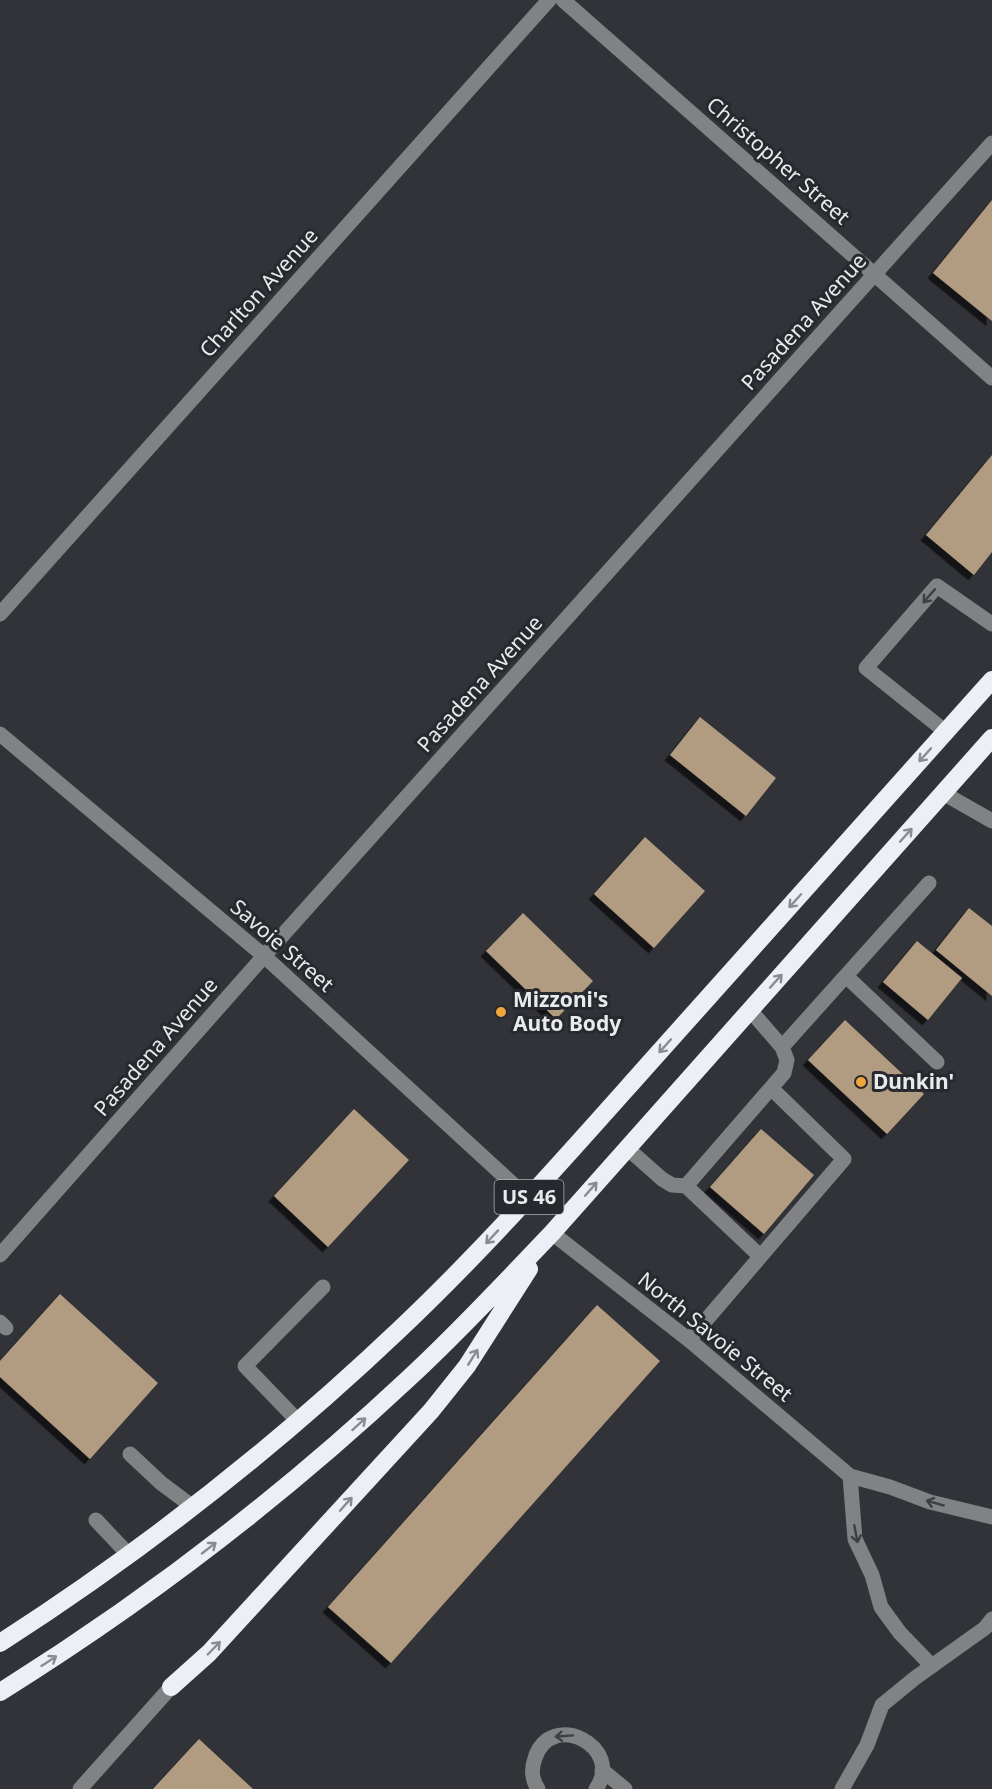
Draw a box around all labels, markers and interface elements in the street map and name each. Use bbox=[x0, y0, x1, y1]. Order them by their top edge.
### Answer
street label: Christopher Street bbox=[701, 90, 857, 231]
street label: Charlton Avenue bbox=[193, 222, 324, 363]
street label: Pasadena Avenue bbox=[734, 247, 872, 396]
one-way arrow bbox=[922, 588, 936, 603]
street label: Pasadena Avenue bbox=[410, 609, 548, 758]
one-way arrow bbox=[918, 747, 932, 762]
one-way arrow bbox=[899, 828, 913, 843]
street label: Savoie Street bbox=[225, 893, 340, 998]
one-way arrow bbox=[788, 893, 802, 908]
street label: Pasadena Avenue bbox=[87, 971, 223, 1122]
one-way arrow bbox=[769, 973, 783, 988]
place label: Mizzoni's Auto Body bbox=[513, 985, 621, 1037]
marker: Mizzoni's Auto Body bbox=[494, 1005, 508, 1019]
one-way arrow bbox=[658, 1038, 672, 1053]
place label: Dunkin' bbox=[873, 1067, 954, 1095]
marker: Dunkin' bbox=[854, 1075, 868, 1089]
road number: US 46 bbox=[494, 1180, 564, 1214]
one-way arrow bbox=[584, 1182, 598, 1197]
one-way arrow bbox=[485, 1229, 499, 1244]
street label: North Savoie Street bbox=[632, 1265, 799, 1408]
one-way arrow bbox=[467, 1349, 479, 1366]
one-way arrow bbox=[351, 1417, 366, 1431]
one-way arrow bbox=[338, 1497, 353, 1512]
one-way arrow bbox=[926, 1497, 945, 1508]
one-way arrow bbox=[851, 1524, 862, 1544]
one-way arrow bbox=[200, 1542, 216, 1555]
one-way arrow bbox=[206, 1641, 220, 1656]
one-way arrow bbox=[41, 1655, 57, 1667]
one-way arrow bbox=[555, 1731, 574, 1742]

